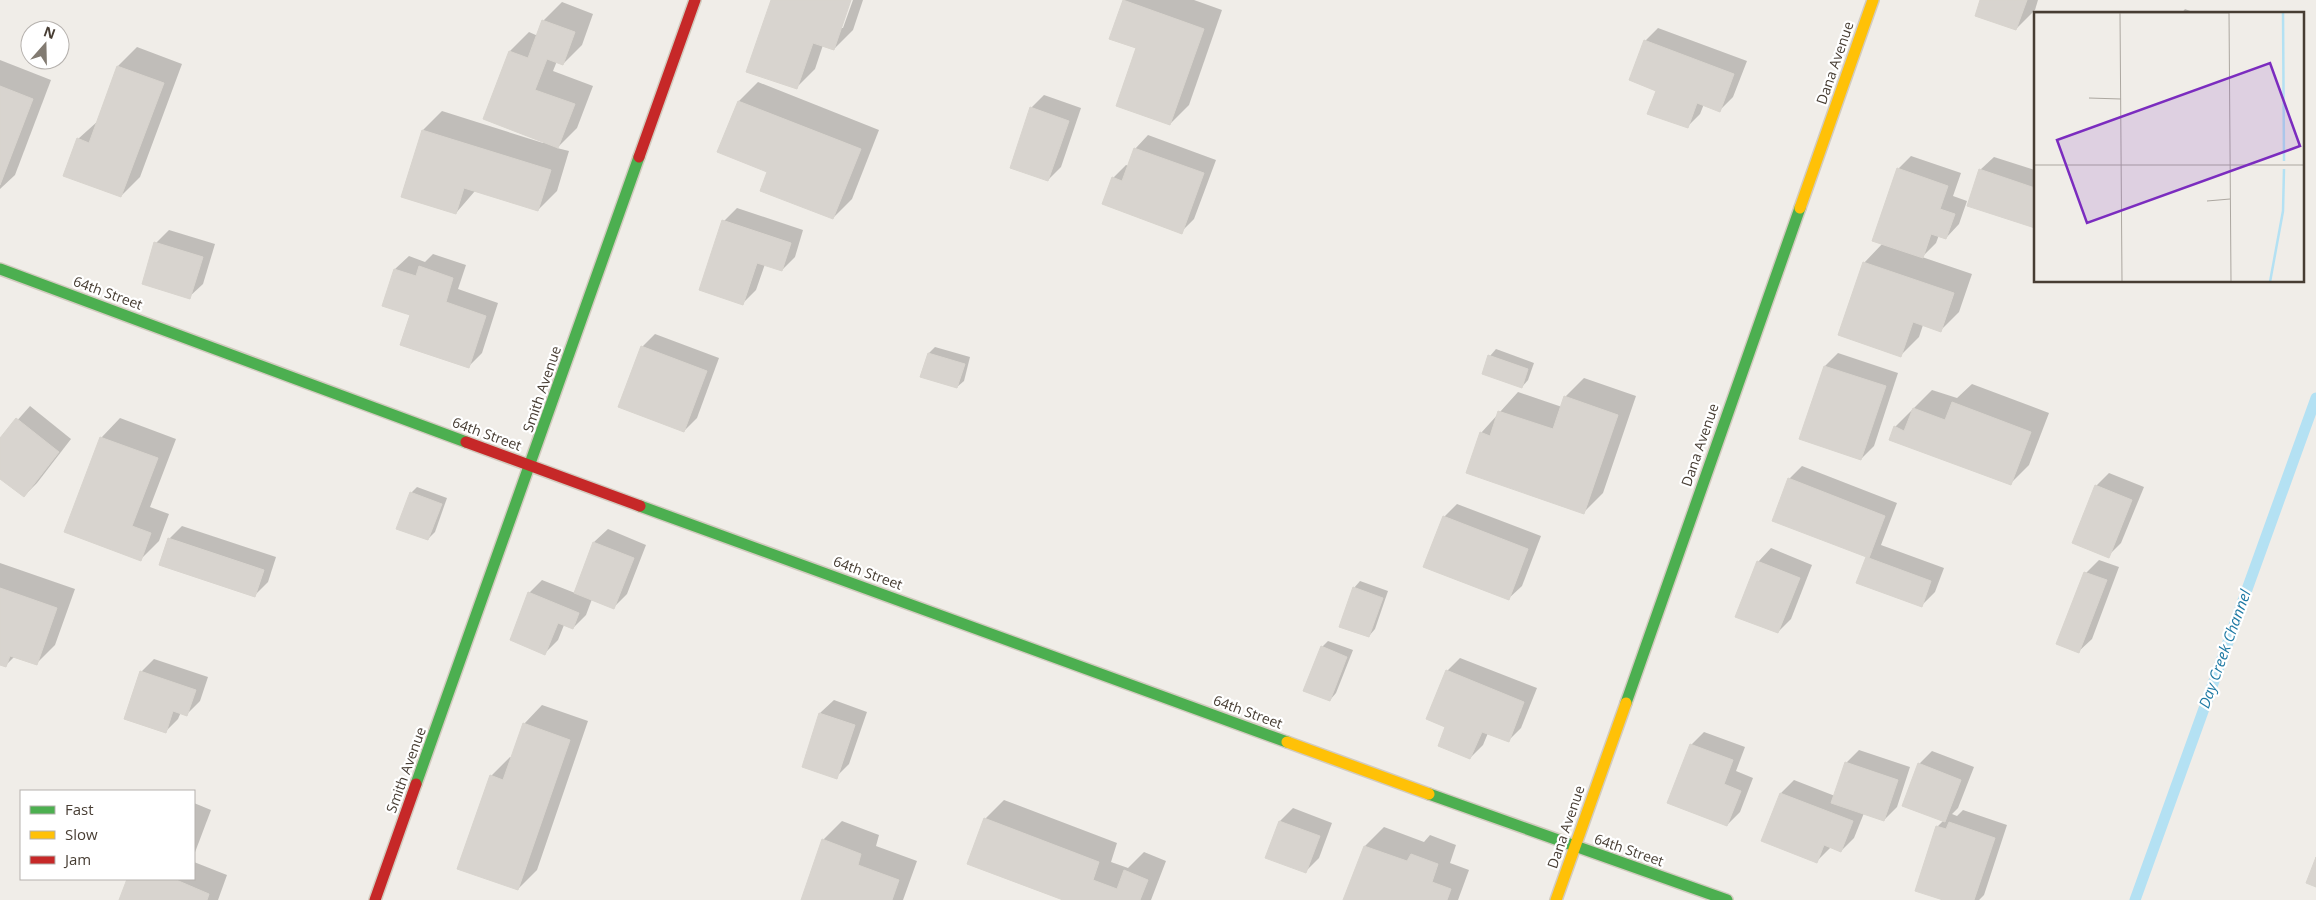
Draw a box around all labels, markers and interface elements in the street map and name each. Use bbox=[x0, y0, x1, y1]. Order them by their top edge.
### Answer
inset map bbox=[2034, 12, 2304, 282]
street label: Dana Avenue bbox=[1811, 19, 1858, 107]
north arrow bbox=[20, 20, 70, 70]
text: N bbox=[41, 21, 58, 43]
street label: 64th Street bbox=[71, 271, 145, 314]
street label: Smith Avenue bbox=[518, 343, 565, 435]
street label: Dana Avenue bbox=[1676, 401, 1723, 489]
street label: 64th Street bbox=[450, 412, 524, 455]
street label: 64th Street bbox=[831, 551, 905, 594]
water label: Day Creek Channel bbox=[2193, 586, 2255, 711]
street label: 64th Street bbox=[1211, 690, 1285, 733]
street label: Smith Avenue bbox=[381, 724, 430, 815]
street label: Dana Avenue bbox=[1542, 783, 1589, 871]
legend bbox=[20, 790, 195, 880]
text: Fast bbox=[65, 799, 94, 819]
text: Slow bbox=[65, 824, 98, 844]
street label: 64th Street bbox=[1592, 829, 1666, 870]
text: Jam bbox=[63, 849, 91, 869]

